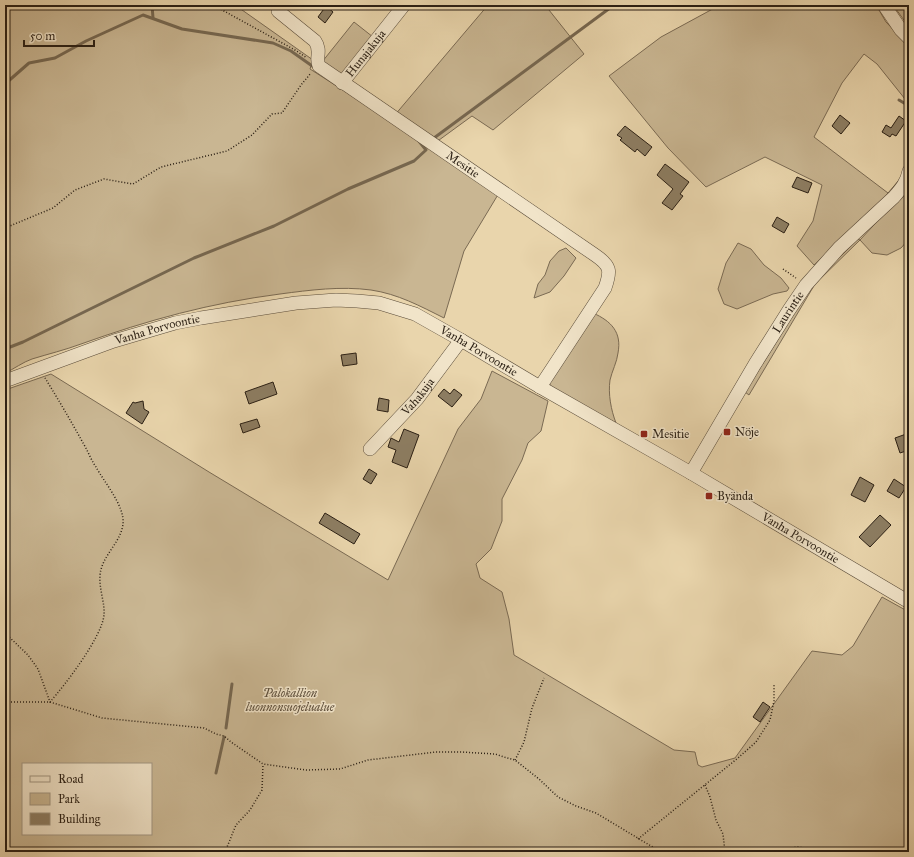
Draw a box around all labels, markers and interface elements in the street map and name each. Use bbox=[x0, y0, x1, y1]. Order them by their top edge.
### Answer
scale bar bbox=[24, 22, 94, 48]
street label: Hunajakuja bbox=[343, 26, 389, 80]
text: 50 m bbox=[30, 29, 55, 43]
street label: Mesitie bbox=[444, 148, 482, 181]
street label: Laurintie bbox=[769, 288, 807, 336]
street label: Vanha Porvoontie bbox=[112, 311, 201, 348]
street label: Vanha Porvoontie bbox=[437, 322, 520, 379]
street label: Vahakuja bbox=[398, 374, 438, 419]
place label: Nöje bbox=[735, 425, 759, 439]
place label: Mesitie bbox=[652, 427, 689, 441]
marker: Nöje bbox=[722, 427, 732, 437]
marker: Mesitie bbox=[639, 429, 649, 439]
place label: Byända bbox=[717, 489, 754, 503]
marker: Byända bbox=[704, 491, 714, 501]
street label: Vanha Porvoontie bbox=[758, 509, 842, 566]
park label: Palokallion luonnonsuojelualue bbox=[245, 686, 335, 715]
legend bbox=[22, 763, 152, 835]
text: Road bbox=[58, 772, 84, 786]
text: Park bbox=[58, 792, 80, 806]
text: Building bbox=[58, 812, 101, 827]

